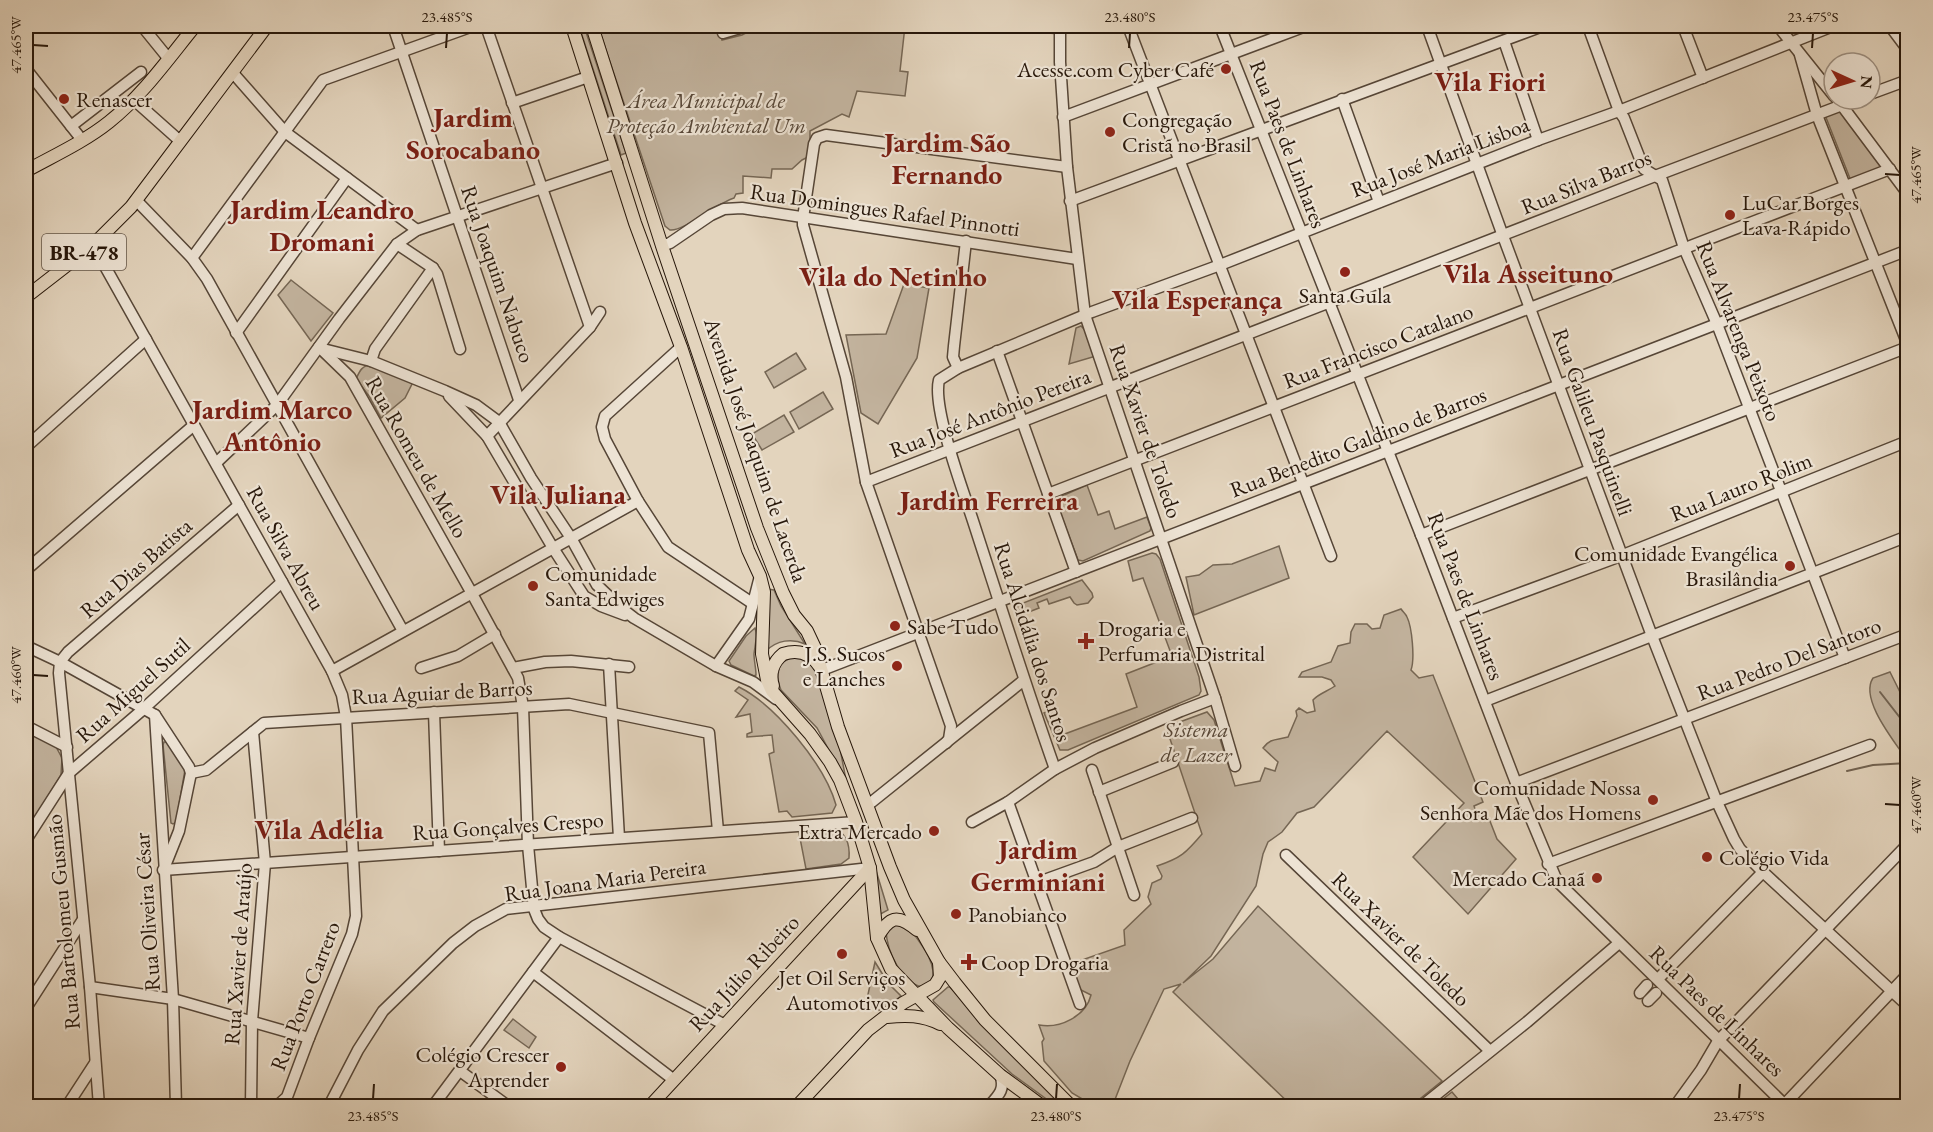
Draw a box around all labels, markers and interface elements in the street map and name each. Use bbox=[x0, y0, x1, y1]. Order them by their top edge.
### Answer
text: 23.485°S bbox=[422, 7, 472, 26]
text: 23.480°S bbox=[1105, 7, 1155, 26]
text: 23.475°S bbox=[1788, 7, 1838, 26]
text: 47.465°W bbox=[6, 16, 25, 74]
north arrow bbox=[1822, 51, 1882, 111]
place label: Acesse.com Cyber Café bbox=[1016, 55, 1214, 84]
street label: Rua Paes de Linhares bbox=[1243, 56, 1333, 232]
marker: Acesse.com Cyber Café bbox=[1219, 62, 1233, 76]
district label: Vila Fiori bbox=[1434, 63, 1546, 99]
text: N bbox=[1856, 75, 1877, 89]
place label: Renascer bbox=[76, 85, 153, 114]
park label: Área Municipal de Proteção Ambiental Um bbox=[606, 86, 806, 140]
marker: Renascer bbox=[57, 92, 71, 106]
district label: Jardim Sorocabano bbox=[406, 99, 540, 167]
place label: Congregação Cristã no Brasil bbox=[1122, 105, 1251, 159]
street label: Rua José Maria Lisboa bbox=[1347, 110, 1534, 204]
district label: Jardim São Fernando bbox=[881, 124, 1010, 192]
marker: Congregação Cristã no Brasil bbox=[1103, 125, 1117, 139]
street label: Rua Silva Barros bbox=[1516, 143, 1656, 221]
text: 47.465°W bbox=[1906, 146, 1925, 204]
street label: Rua Domingues Rafael Pinnotti bbox=[748, 177, 1022, 243]
street label: Rua Joaquim Nabuco bbox=[454, 181, 542, 367]
place label: LuCar Borges Lava-Rápido bbox=[1742, 188, 1859, 242]
district label: Jardim Leandro Dromani bbox=[227, 191, 414, 259]
marker: LuCar Borges Lava-Rápido bbox=[1723, 208, 1737, 222]
road number: BR-478 bbox=[42, 234, 126, 270]
street label: Rua Alvarenga Peixoto bbox=[1690, 237, 1788, 426]
district label: Vila Asseituno bbox=[1443, 255, 1613, 291]
district label: Vila do Netinho bbox=[799, 258, 987, 294]
marker: Santa Gula bbox=[1338, 265, 1352, 279]
district label: Vila Esperança bbox=[1112, 281, 1283, 317]
place label: Santa Gula bbox=[1299, 281, 1391, 310]
street label: Rua Francisco Catalano bbox=[1279, 296, 1477, 396]
street label: Avenida José Joaquim de Lacerda bbox=[697, 313, 815, 586]
street label: Rua Galileu Pasquinelli bbox=[1546, 324, 1640, 520]
street label: Rua Xavier de Toledo bbox=[1103, 340, 1189, 522]
street label: Rua José Antônio Pereira bbox=[885, 361, 1095, 465]
street label: Rua Romeu de Mello bbox=[359, 371, 475, 543]
street label: Rua Benedito Galdino de Barros bbox=[1226, 380, 1490, 504]
district label: Jardim Marco Antônio bbox=[189, 391, 352, 459]
street label: Rua Lauro Rolim bbox=[1666, 445, 1816, 529]
district label: Vila Juliana bbox=[490, 476, 627, 512]
street label: Rua Silva Abreu bbox=[240, 481, 332, 616]
district label: Jardim Ferreira bbox=[896, 482, 1079, 518]
street label: Rua Paes de Linhares bbox=[1421, 508, 1511, 684]
street label: Rua Dias Batista bbox=[74, 511, 198, 625]
street label: Rua Alcidália dos Santos bbox=[987, 539, 1079, 745]
place label: Comunidade Evangélica Brasilândia bbox=[1574, 539, 1778, 593]
place label: Comunidade Santa Edwiges bbox=[545, 559, 664, 613]
marker: Comunidade Evangélica Brasilândia bbox=[1783, 559, 1797, 573]
marker: Comunidade Santa Edwiges bbox=[526, 579, 540, 593]
street label: Rua Pedro Del Santoro bbox=[1693, 610, 1885, 708]
place label: Sabe Tudo bbox=[907, 612, 999, 641]
place label: Drogaria e Perfumaria Distrital bbox=[1098, 614, 1265, 668]
marker: Sabe Tudo bbox=[888, 619, 902, 633]
street label: Rua Miguel Sutil bbox=[70, 631, 196, 749]
marker: Drogaria e Perfumaria Distrital bbox=[1079, 634, 1093, 648]
place label: J.S. Sucos e Lanches bbox=[802, 639, 885, 693]
text: 47.460°W bbox=[6, 646, 25, 704]
marker: J.S. Sucos e Lanches bbox=[890, 659, 904, 673]
street label: Rua Aguiar de Barros bbox=[351, 673, 533, 711]
park label: Sistema de Lazer bbox=[1160, 715, 1233, 769]
place label: Comunidade Nossa Senhora Mãe dos Homens bbox=[1420, 773, 1641, 827]
text: 47.460°W bbox=[1906, 776, 1925, 834]
marker: Comunidade Nossa Senhora Mãe dos Homens bbox=[1646, 793, 1660, 807]
street label: Rua Gonçalves Crespo bbox=[411, 805, 605, 847]
district label: Vila Adélia bbox=[254, 811, 384, 847]
street label: Rua Bartolomeu Gusmão bbox=[39, 813, 87, 1031]
place label: Extra Mercado bbox=[798, 817, 922, 846]
marker: Extra Mercado bbox=[927, 824, 941, 838]
street label: Rua Oliveira César bbox=[127, 831, 167, 992]
district label: Jardim Germiniani bbox=[971, 831, 1105, 899]
place label: Colégio Vida bbox=[1719, 843, 1829, 872]
marker: Colégio Vida bbox=[1700, 850, 1714, 864]
street label: Rua Joana Maria Pereira bbox=[502, 851, 708, 908]
street label: Rua Xavier de Araújo bbox=[217, 862, 259, 1046]
place label: Mercado Canaã bbox=[1452, 864, 1585, 893]
street label: Rua Xavier de Toledo bbox=[1325, 865, 1477, 1013]
marker: Mercado Canaã bbox=[1590, 871, 1604, 885]
place label: Panobianco bbox=[968, 900, 1067, 929]
marker: Panobianco bbox=[949, 907, 963, 921]
street label: Rua Júlio Ribeiro bbox=[682, 908, 806, 1038]
street label: Rua Porto Carrero bbox=[263, 917, 347, 1075]
street label: Rua Paes de Linhares bbox=[1643, 939, 1791, 1083]
marker: Jet Oil Serviços Automotivos bbox=[835, 947, 849, 961]
place label: Coop Drogaria bbox=[981, 948, 1109, 977]
marker: Coop Drogaria bbox=[962, 955, 976, 969]
place label: Jet Oil Serviços Automotivos bbox=[777, 963, 905, 1017]
place label: Colégio Crescer Aprender bbox=[416, 1040, 550, 1094]
marker: Colégio Crescer Aprender bbox=[554, 1060, 568, 1074]
text: 23.485°S bbox=[348, 1106, 398, 1125]
text: 23.480°S bbox=[1031, 1106, 1081, 1125]
text: 23.475°S bbox=[1714, 1106, 1764, 1125]

